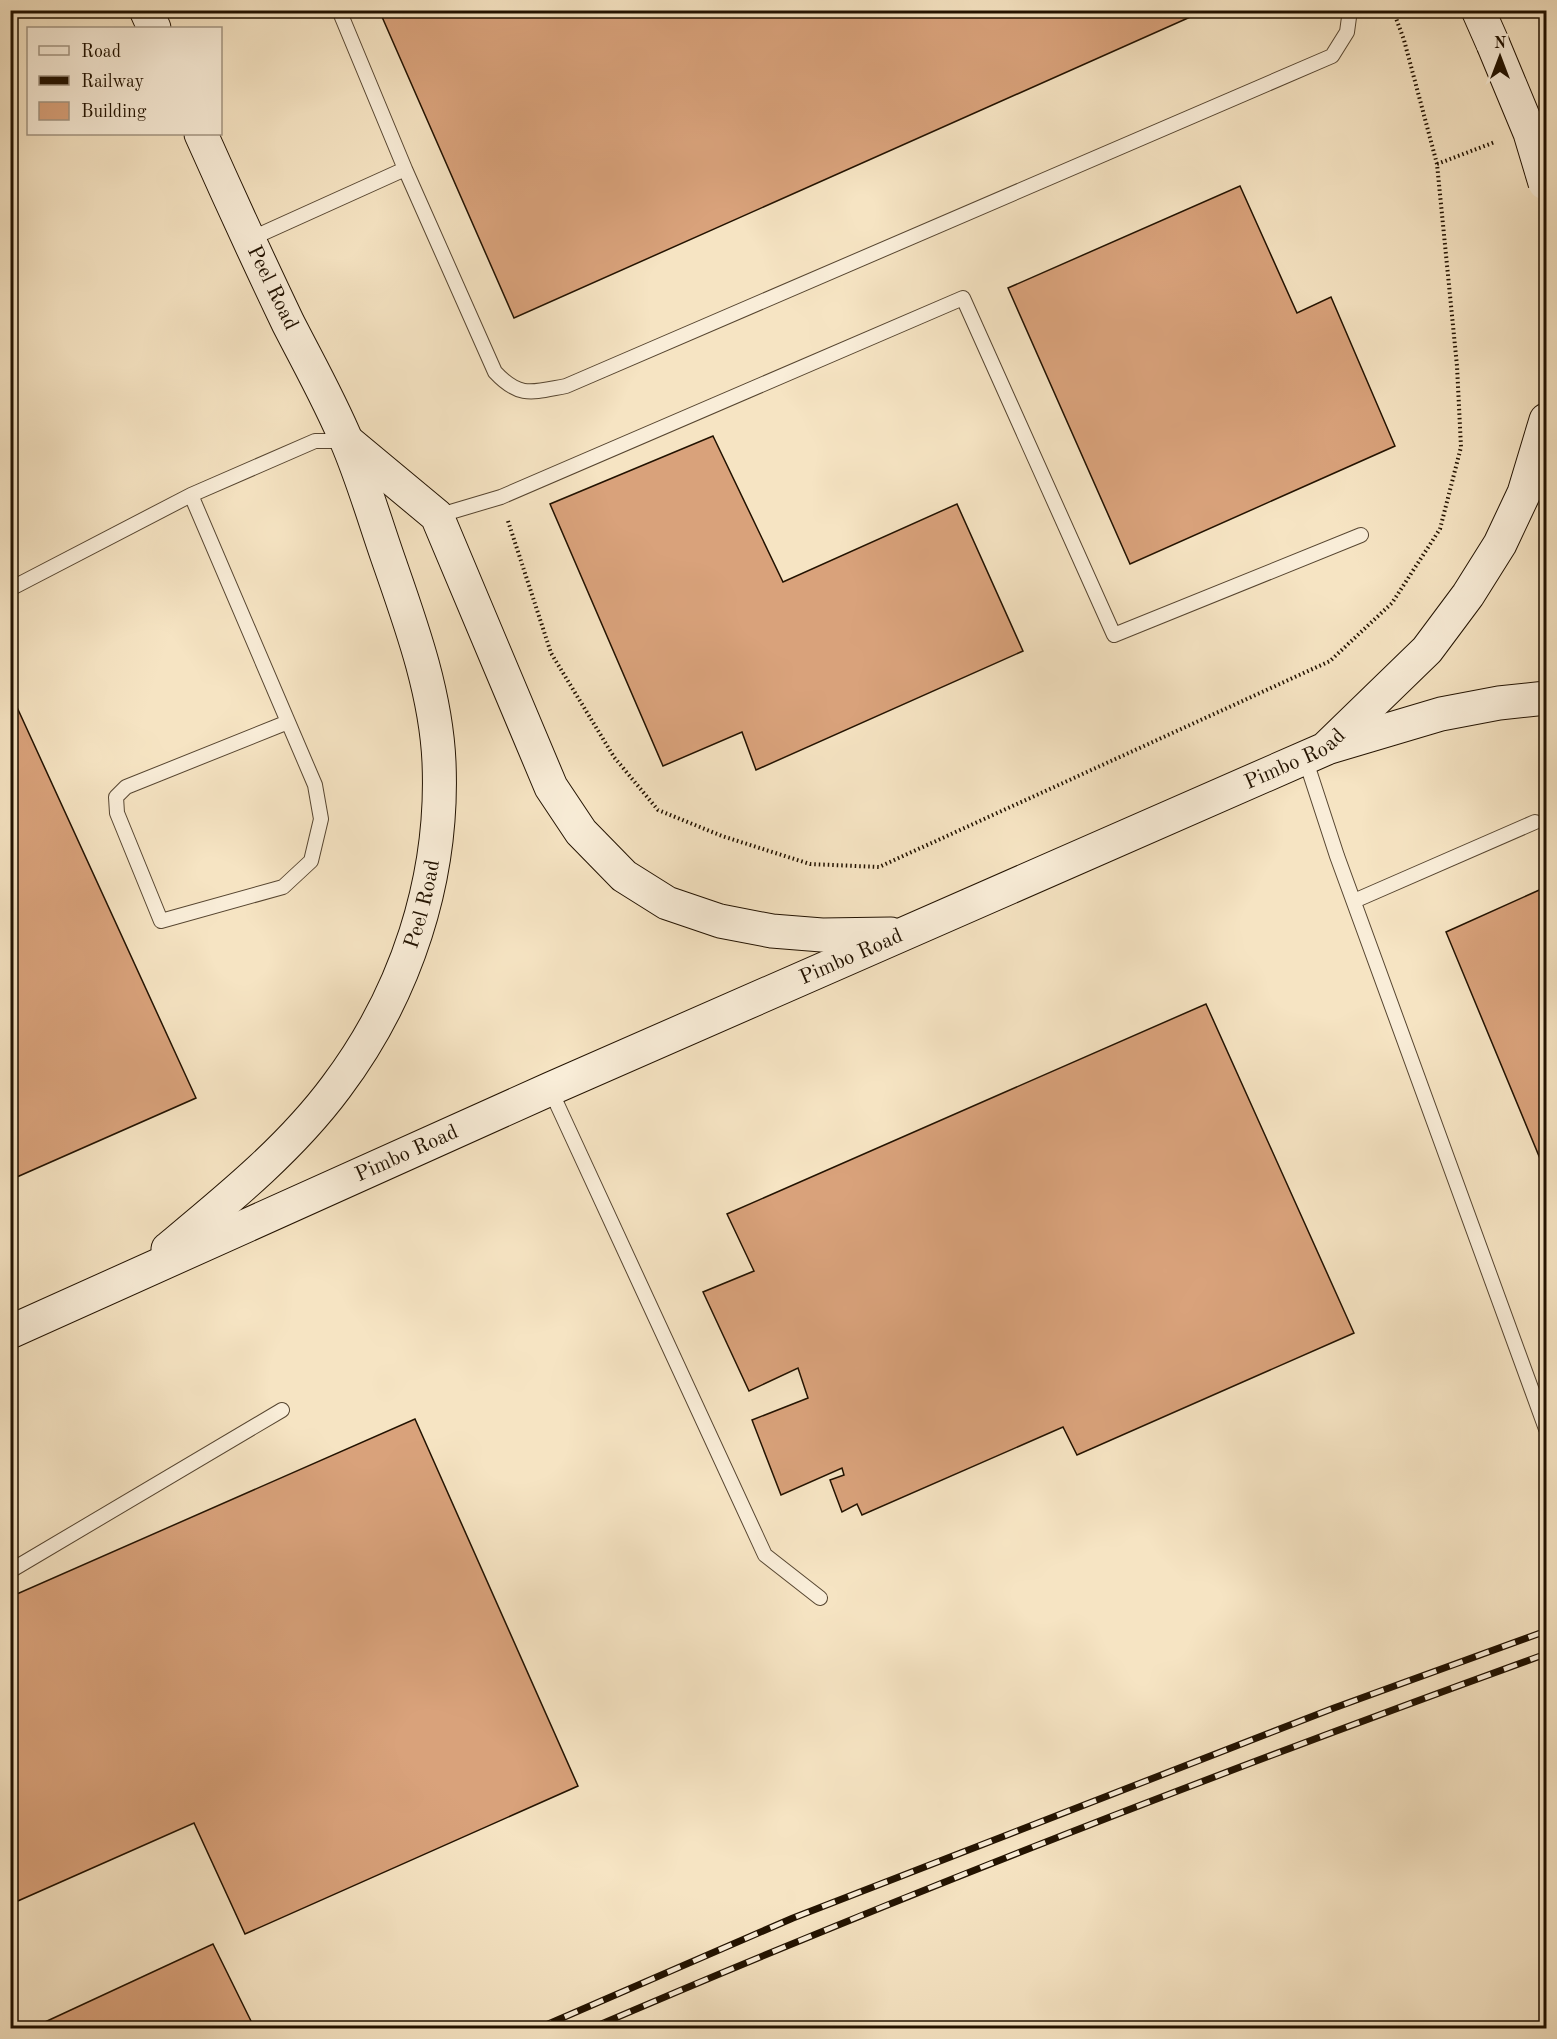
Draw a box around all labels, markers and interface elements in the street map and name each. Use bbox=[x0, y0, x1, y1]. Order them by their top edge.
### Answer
legend bbox=[27, 27, 222, 135]
north arrow bbox=[1470, 27, 1530, 87]
text: N bbox=[1494, 36, 1507, 52]
text: Road bbox=[81, 43, 121, 61]
text: Railway bbox=[81, 73, 144, 91]
text: Building bbox=[81, 103, 147, 121]
street label: Peel Road bbox=[243, 243, 301, 333]
street label: Pimbo Road bbox=[1241, 725, 1349, 793]
street label: Peel Road bbox=[401, 858, 444, 951]
street label: Pimbo Road bbox=[796, 925, 906, 989]
street label: Pimbo Road bbox=[352, 1121, 461, 1186]

